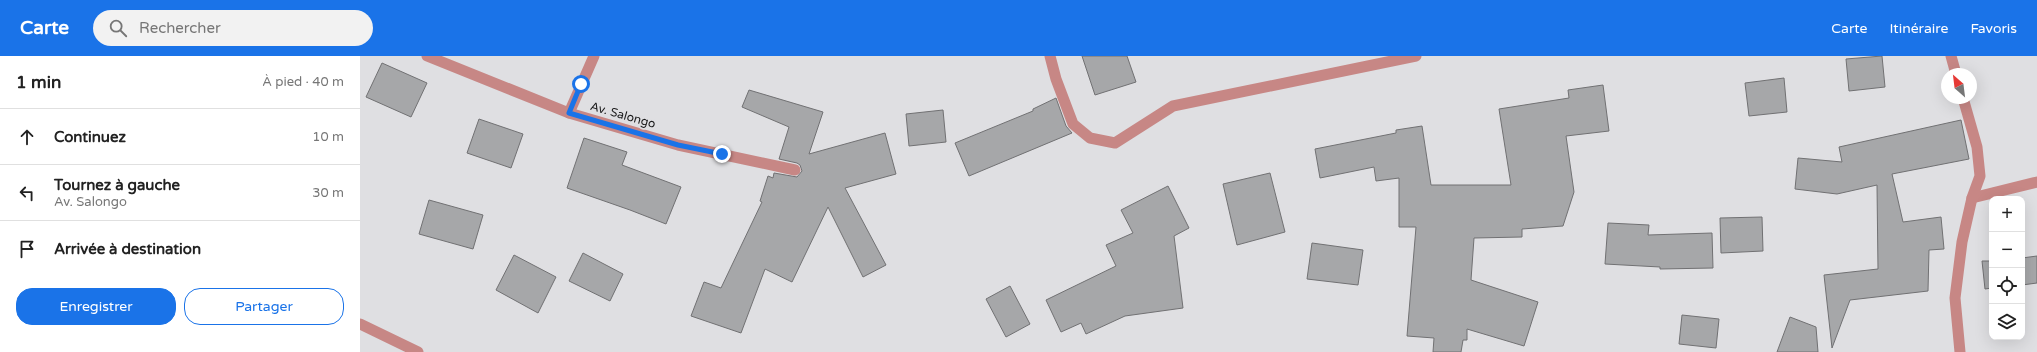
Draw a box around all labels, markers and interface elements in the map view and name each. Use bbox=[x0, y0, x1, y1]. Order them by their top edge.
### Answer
search box bbox=[93, 10, 373, 46]
text: Carte bbox=[20, 17, 69, 39]
icon: search bbox=[107, 17, 129, 39]
text: Rechercher bbox=[139, 19, 221, 37]
text: Carte bbox=[1831, 20, 1867, 37]
text: Itinéraire bbox=[1889, 20, 1948, 37]
text: Favoris bbox=[1970, 20, 2017, 37]
north arrow bbox=[1941, 68, 1977, 104]
text: 1 min bbox=[16, 72, 61, 93]
text: À pied · 40 m bbox=[262, 74, 344, 90]
route start bbox=[572, 75, 590, 93]
street label: Av. Salongo bbox=[589, 99, 657, 131]
icon: ahead bbox=[16, 126, 38, 148]
text: Continuez bbox=[54, 128, 126, 146]
text: 10 m bbox=[312, 129, 344, 145]
route end bbox=[713, 145, 731, 163]
text: Tournez à gauche bbox=[54, 176, 180, 194]
icon: left bbox=[16, 182, 38, 204]
text: 30 m bbox=[312, 185, 344, 201]
text: Av. Salongo bbox=[54, 194, 127, 210]
map controls bbox=[1989, 196, 2025, 340]
button: + bbox=[1989, 196, 2025, 232]
button: − bbox=[1989, 232, 2025, 268]
icon: arrive bbox=[16, 238, 38, 260]
text: Arrivée à destination bbox=[54, 240, 201, 258]
button: locate bbox=[1989, 268, 2025, 304]
button: Enregistrer bbox=[16, 288, 176, 325]
button: Partager bbox=[184, 288, 344, 325]
button: layers bbox=[1989, 304, 2025, 340]

